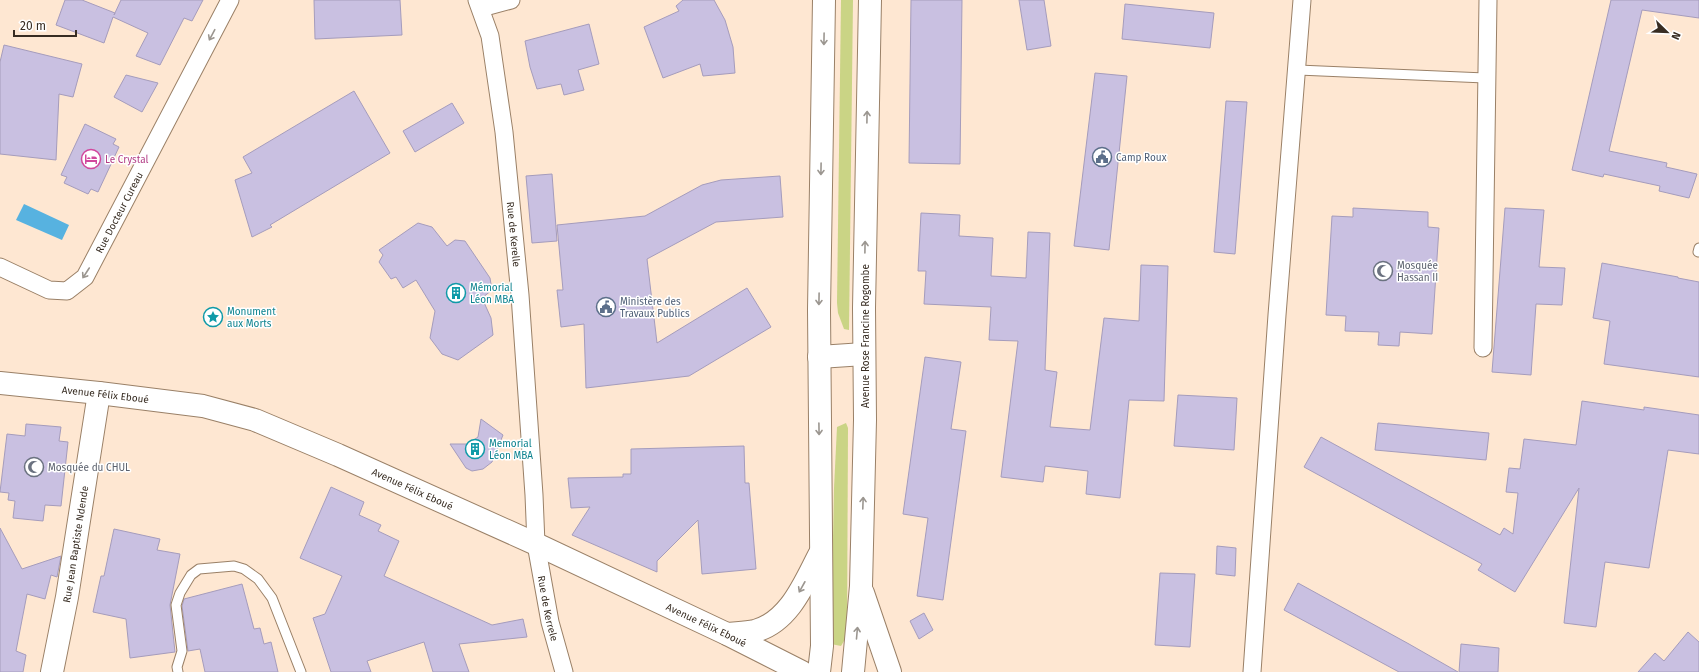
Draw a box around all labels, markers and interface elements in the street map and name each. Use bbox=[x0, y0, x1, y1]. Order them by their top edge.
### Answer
scale bar bbox=[14, 12, 76, 38]
north arrow bbox=[1647, 12, 1687, 52]
text: 20 m bbox=[20, 19, 46, 33]
one-way arrow bbox=[208, 28, 216, 40]
text: N bbox=[1668, 30, 1683, 42]
one-way arrow bbox=[820, 32, 827, 45]
one-way arrow bbox=[864, 111, 871, 124]
public building icon: Camp Roux bbox=[1091, 146, 1113, 168]
hotel icon: Le Crystal bbox=[80, 148, 102, 170]
place label: Camp Roux bbox=[1116, 152, 1167, 164]
place label: Le Crystal bbox=[105, 154, 149, 166]
one-way arrow bbox=[817, 162, 825, 175]
street label: Rue Docteur Cureau bbox=[94, 170, 146, 255]
street label: Rue de Kerelle bbox=[504, 201, 522, 268]
one-way arrow bbox=[861, 241, 869, 254]
mosque icon: Mosquée Hassan II bbox=[1372, 260, 1394, 282]
place label: Mosquée Hassan II bbox=[1397, 260, 1438, 284]
street label: Avenue Rose Francine Rogombe bbox=[860, 264, 872, 408]
one-way arrow bbox=[82, 267, 90, 278]
building icon: Mémorial Léon MBA bbox=[445, 282, 467, 304]
place label: Mémorial Léon MBA bbox=[470, 282, 514, 306]
one-way arrow bbox=[815, 292, 823, 305]
public building icon: Ministère des Travaux Publics bbox=[595, 296, 617, 318]
place label: Ministère des Travaux Publics bbox=[620, 296, 690, 320]
place icon: Monument aux Morts bbox=[202, 306, 224, 328]
place label: Monument aux Morts bbox=[227, 306, 276, 330]
street label: Avenue Félix Eboué bbox=[61, 384, 150, 406]
one-way arrow bbox=[815, 422, 823, 435]
building icon: Memorial Léon MBA bbox=[464, 438, 486, 460]
place label: Memorial Léon MBA bbox=[489, 438, 533, 462]
mosque icon: Mosquée du CHUL bbox=[23, 456, 45, 478]
place label: Mosquée du CHUL bbox=[48, 462, 130, 474]
street label: Avenue Félix Eboué bbox=[370, 466, 455, 513]
street label: Rue Jean Baptiste Ndende bbox=[61, 485, 91, 604]
one-way arrow bbox=[859, 497, 867, 510]
street label: Rue de Kerrele bbox=[535, 575, 560, 643]
one-way arrow bbox=[798, 581, 806, 593]
street label: Avenue Félix Eboué bbox=[664, 601, 748, 650]
one-way arrow bbox=[853, 627, 860, 640]

